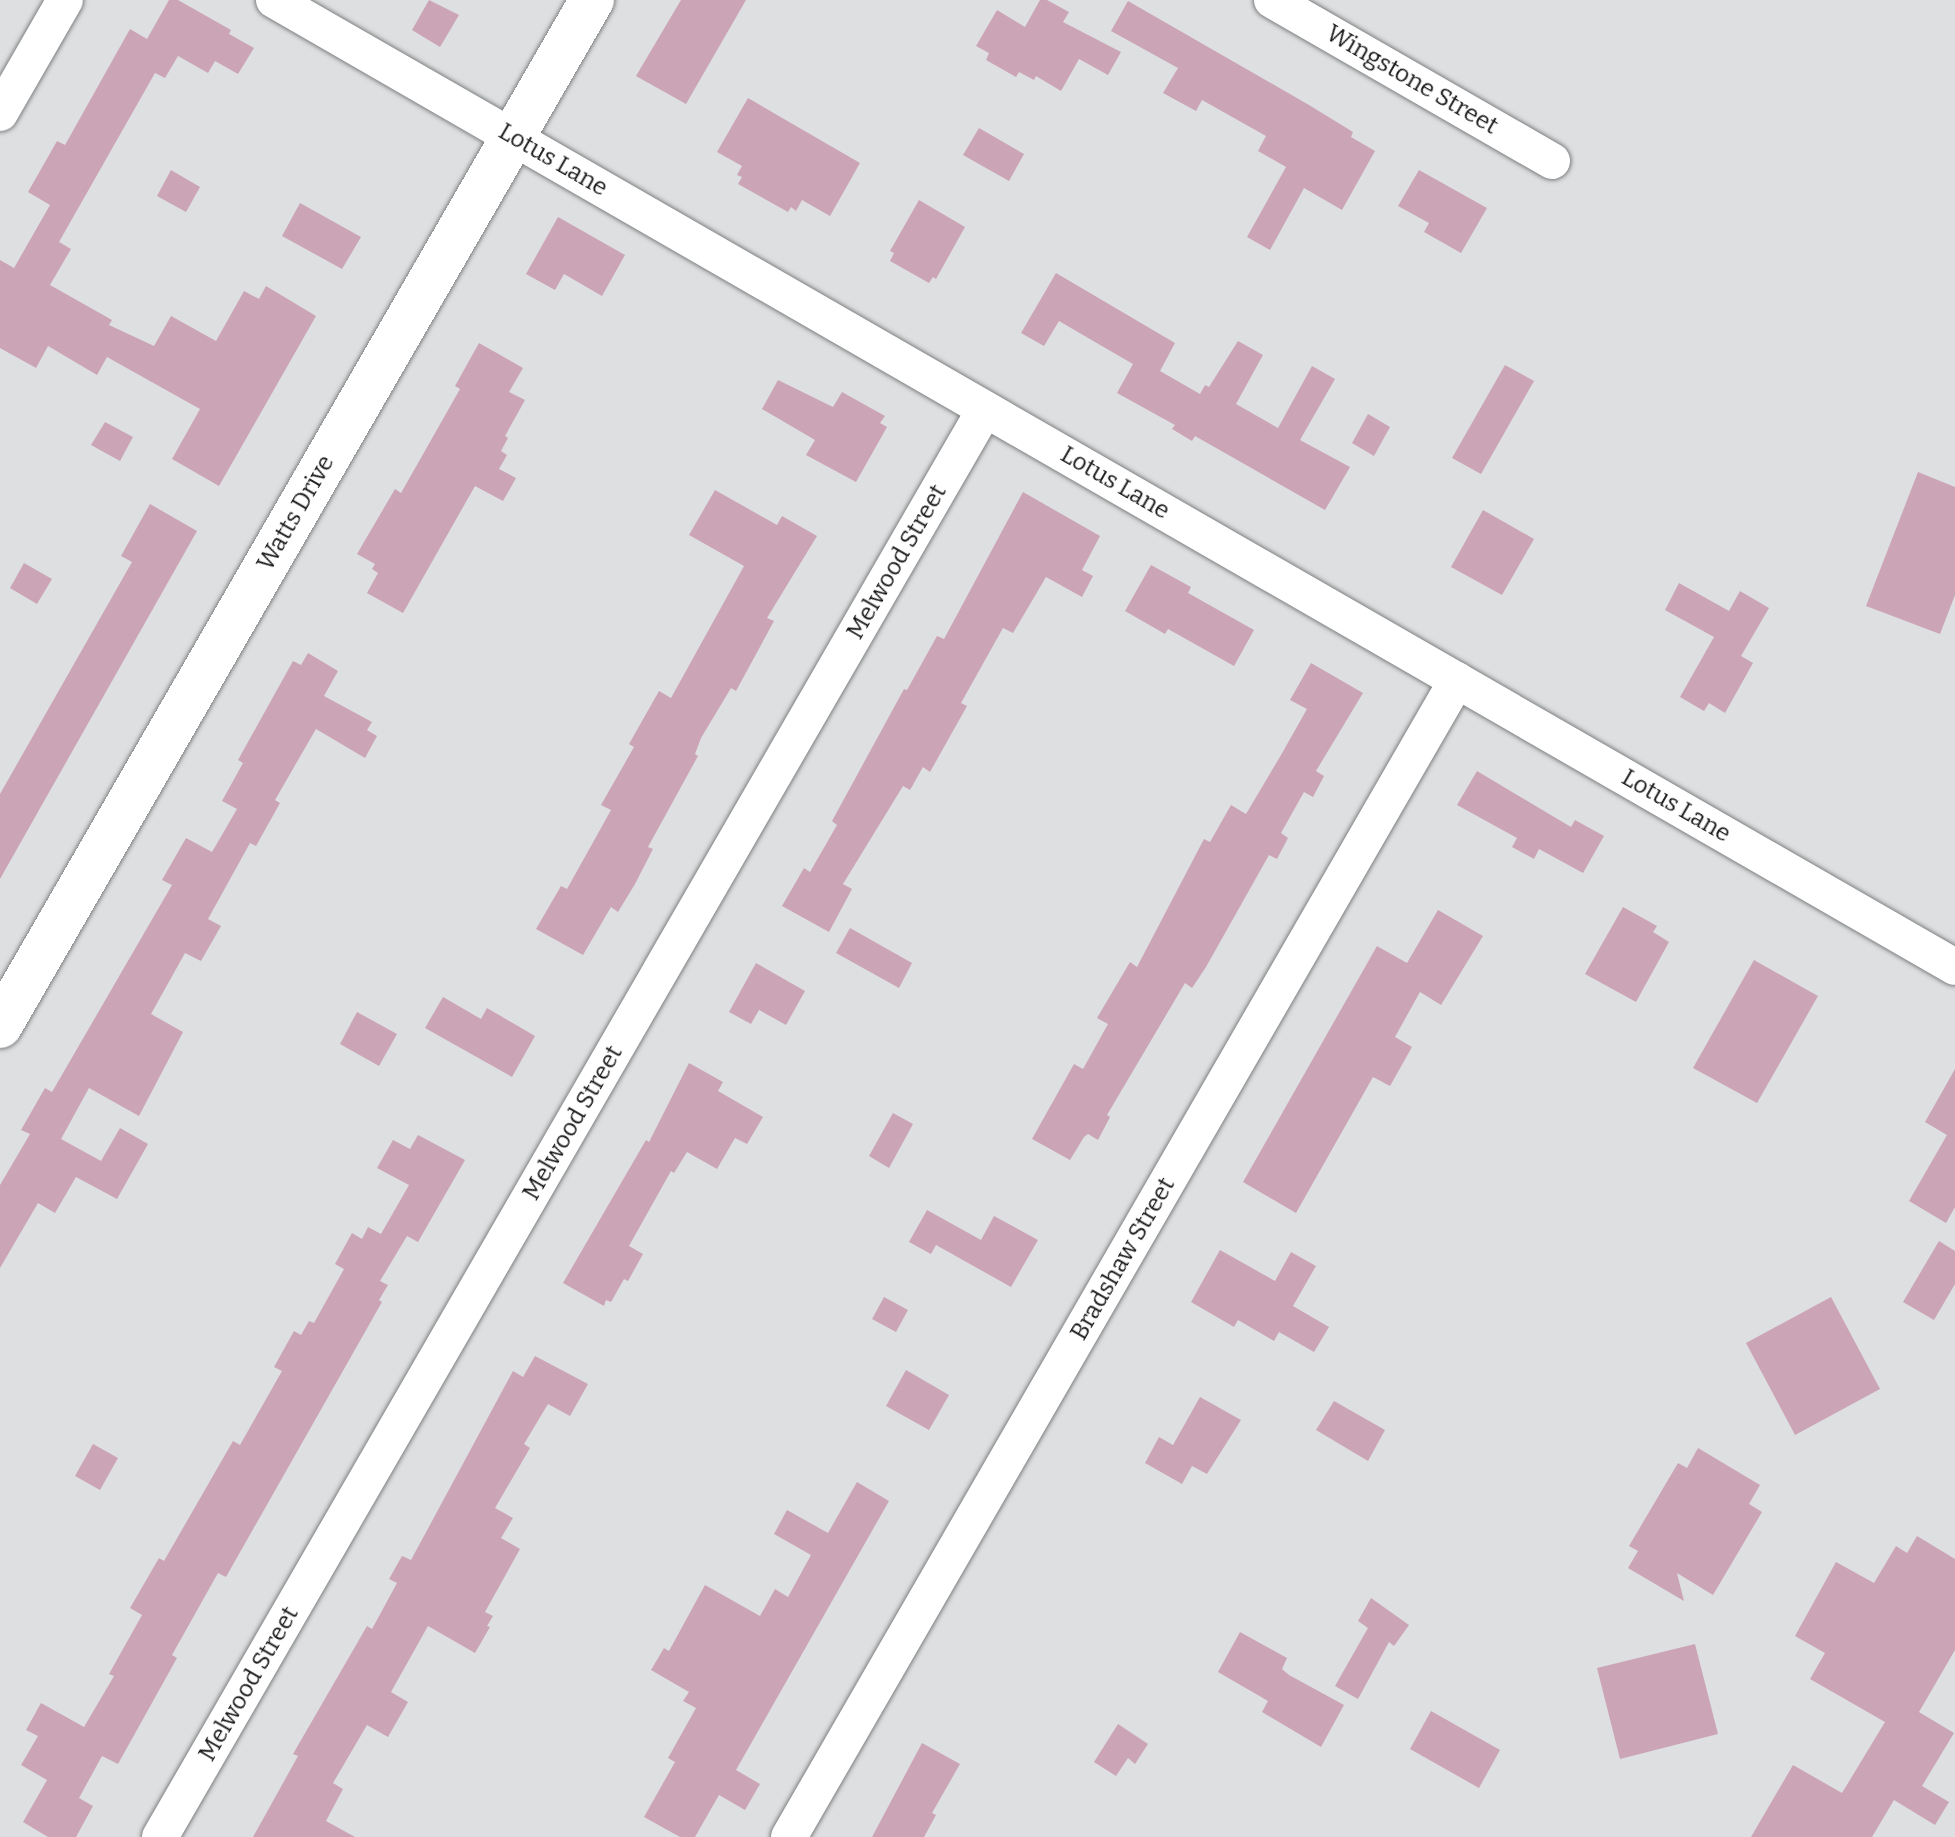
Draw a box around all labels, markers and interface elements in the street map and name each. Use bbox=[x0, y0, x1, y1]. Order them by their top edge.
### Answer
street label: Wingstone Street bbox=[1321, 19, 1503, 141]
street label: Lotus Lane bbox=[493, 117, 613, 203]
street label: Lotus Lane bbox=[1055, 440, 1175, 526]
street label: Watts Drive bbox=[251, 450, 341, 576]
street label: Melwood Street bbox=[841, 480, 953, 644]
street label: Lotus Lane bbox=[1616, 763, 1736, 849]
street label: Melwood Street bbox=[517, 1041, 629, 1205]
street label: Bradshaw Street bbox=[1065, 1173, 1181, 1345]
street label: Melwood Street bbox=[193, 1602, 305, 1766]

